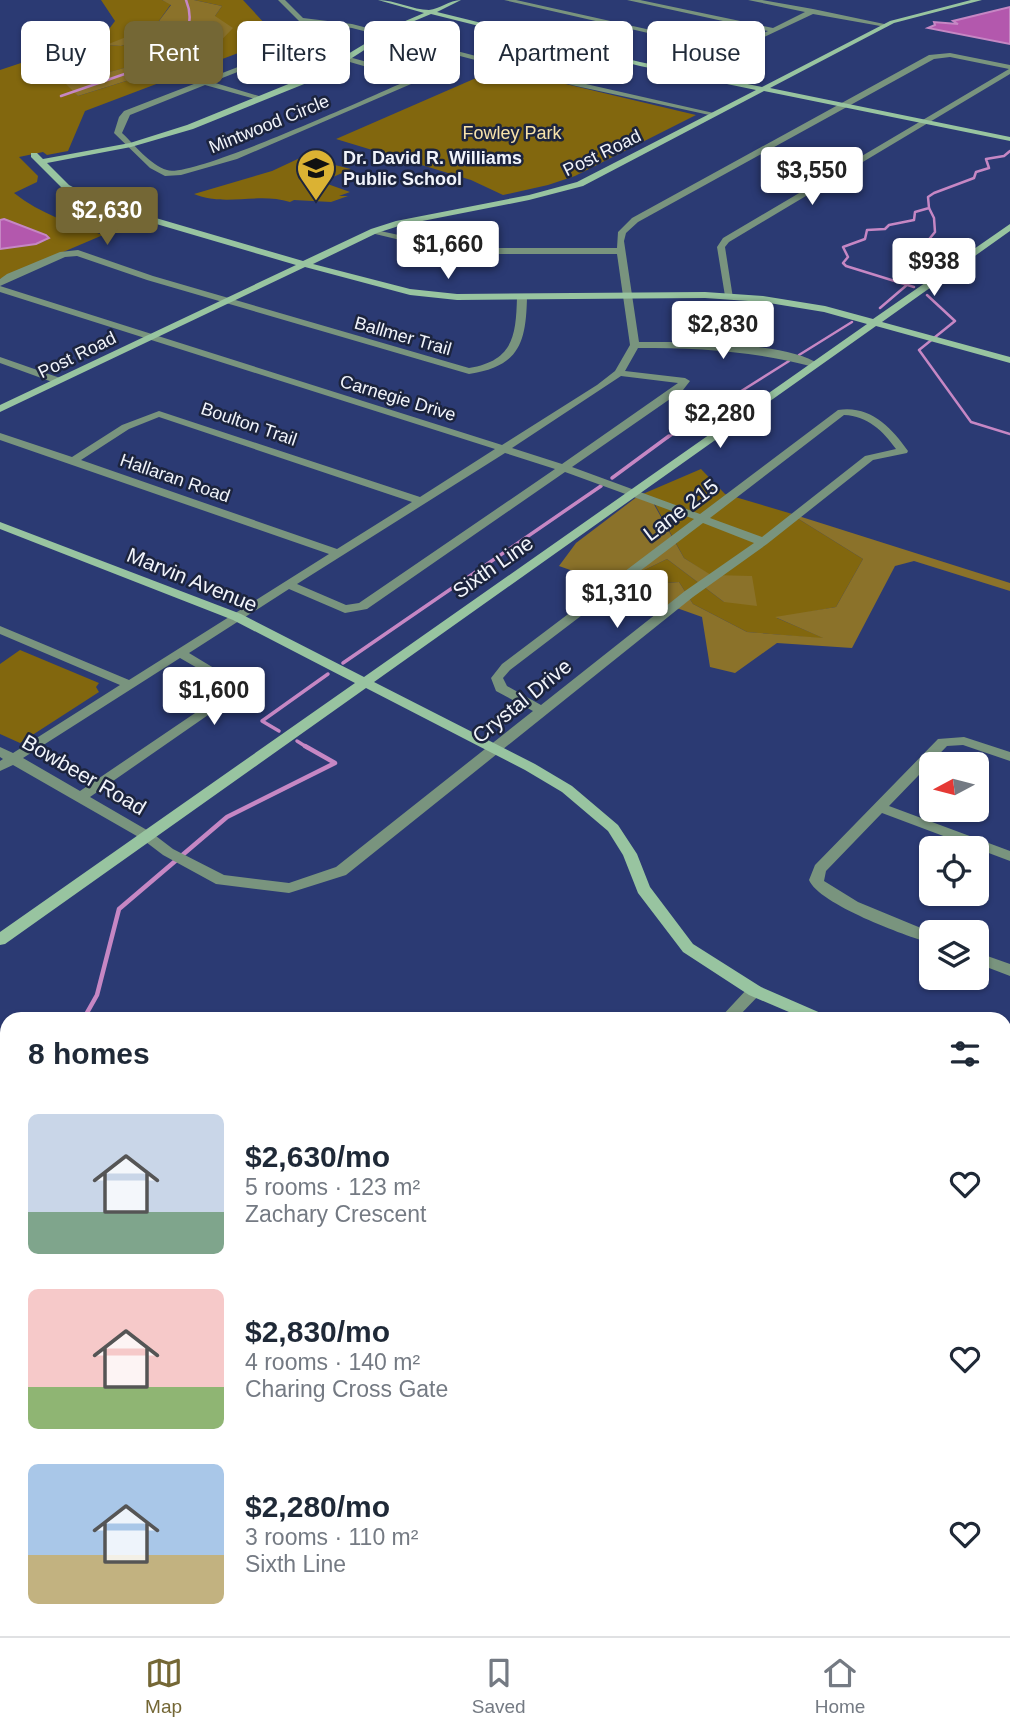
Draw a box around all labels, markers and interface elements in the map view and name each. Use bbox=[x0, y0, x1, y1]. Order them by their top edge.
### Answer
chip: Buy bbox=[21, 21, 110, 84]
chip: Rent bbox=[124, 21, 223, 84]
chip: Filters bbox=[237, 21, 350, 84]
chip: New bbox=[364, 21, 460, 84]
chip: Apartment bbox=[474, 21, 633, 84]
chip: House bbox=[647, 21, 765, 84]
street label: Mintwood Circle bbox=[206, 91, 332, 157]
park label: Fowley Park bbox=[462, 123, 563, 143]
street label: Post Road bbox=[560, 126, 644, 180]
school or university icon: Dr. David R. Williams Public School bbox=[295, 147, 337, 202]
place label: Dr. David R. Williams Public School bbox=[343, 148, 522, 189]
pin: $3,550 bbox=[755, 148, 869, 207]
text: $3,550 bbox=[777, 157, 847, 183]
pin: $2,630 bbox=[50, 188, 164, 247]
text: $2,630 bbox=[72, 197, 142, 223]
pin: $1,660 bbox=[391, 222, 505, 281]
text: $1,660 bbox=[413, 231, 483, 257]
pin: $938 bbox=[893, 238, 975, 298]
text: $938 bbox=[908, 248, 960, 274]
pin: $2,830 bbox=[666, 302, 780, 361]
text: $2,830 bbox=[688, 311, 758, 337]
street label: Ballmer Trail bbox=[352, 313, 454, 359]
street label: Post Road bbox=[35, 328, 119, 382]
street label: Carnegie Drive bbox=[338, 371, 458, 425]
pin: $2,280 bbox=[663, 391, 777, 450]
street label: Boulton Trail bbox=[198, 398, 300, 450]
text: $2,280 bbox=[685, 400, 755, 426]
street label: Hallaran Road bbox=[117, 450, 233, 506]
street label: Lane 215 bbox=[639, 474, 723, 545]
street label: Sixth Line bbox=[448, 531, 537, 602]
street label: Marvin Avenue bbox=[124, 543, 261, 616]
pin: $1,310 bbox=[560, 570, 674, 630]
text: $1,310 bbox=[582, 580, 652, 606]
street label: Crystal Drive bbox=[468, 654, 576, 747]
pin: $1,600 bbox=[157, 668, 271, 727]
text: $1,600 bbox=[179, 677, 249, 703]
street label: Bowbeer Road bbox=[18, 730, 150, 819]
north arrow bbox=[919, 752, 989, 822]
map controls bbox=[919, 752, 989, 990]
button: locate bbox=[919, 836, 989, 906]
button: layers bbox=[919, 920, 989, 990]
icon: filters bbox=[946, 1035, 984, 1073]
text: 8 homes bbox=[28, 1037, 150, 1070]
text: $2,630/mo bbox=[245, 1140, 390, 1173]
icon: home bbox=[84, 1142, 168, 1226]
icon: heart bbox=[946, 1165, 984, 1203]
text: 5 rooms · 123 m² bbox=[245, 1174, 420, 1200]
text: Zachary Crescent bbox=[245, 1201, 427, 1227]
text: $2,830/mo bbox=[245, 1315, 390, 1348]
icon: home bbox=[84, 1317, 168, 1401]
icon: heart bbox=[946, 1340, 984, 1378]
text: 4 rooms · 140 m² bbox=[245, 1349, 420, 1375]
text: Charing Cross Gate bbox=[245, 1376, 448, 1402]
text: $2,280/mo bbox=[245, 1490, 390, 1523]
icon: home bbox=[84, 1492, 168, 1576]
icon: heart bbox=[946, 1515, 984, 1553]
text: 3 rooms · 110 m² bbox=[245, 1524, 418, 1550]
text: Sixth Line bbox=[245, 1551, 346, 1577]
tab: Map bbox=[145, 1654, 183, 1718]
tab: Saved bbox=[472, 1654, 526, 1718]
tab: Home bbox=[815, 1654, 865, 1718]

